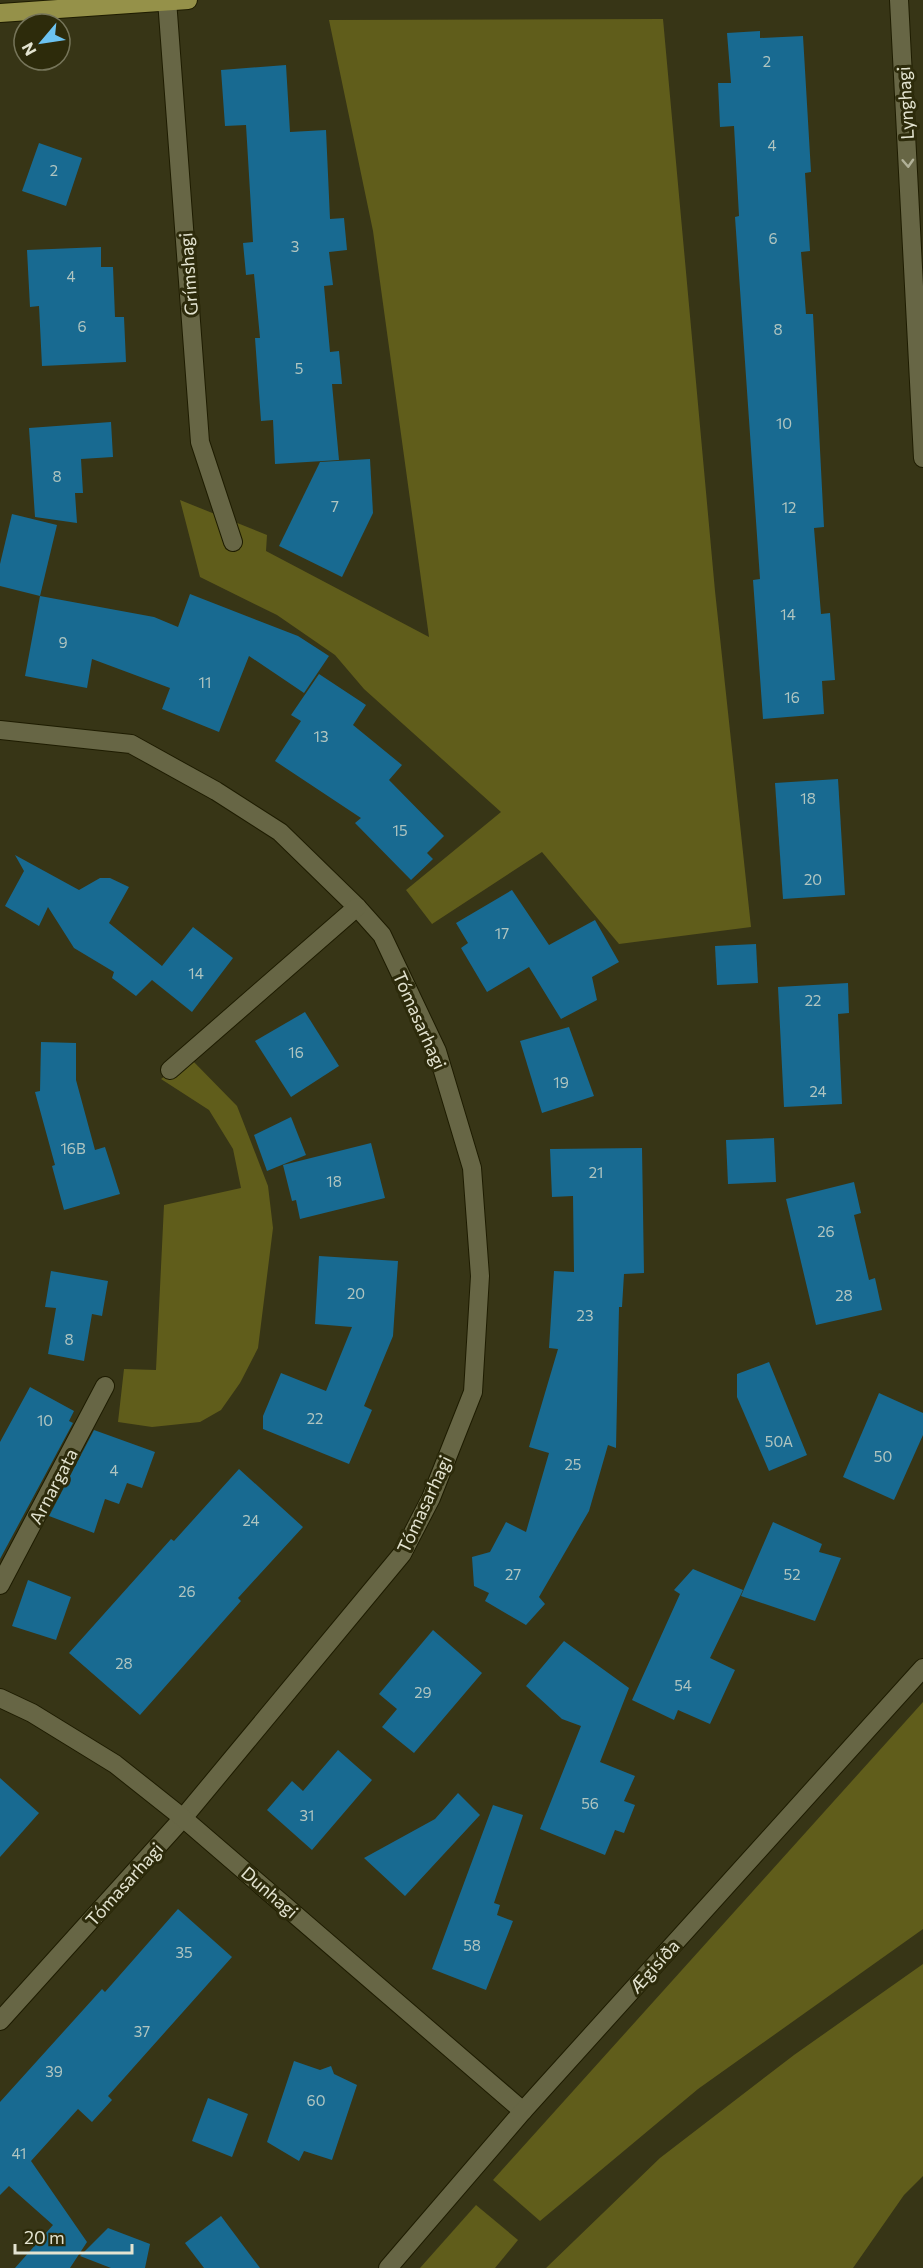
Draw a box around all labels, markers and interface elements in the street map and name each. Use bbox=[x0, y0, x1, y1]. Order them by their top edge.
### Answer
north arrow bbox=[12, 12, 72, 72]
text: N bbox=[17, 40, 40, 59]
house number: 2 bbox=[763, 52, 771, 70]
street label: Lynghagi bbox=[892, 66, 918, 140]
house number: 4 bbox=[768, 136, 777, 154]
one-way arrow bbox=[901, 159, 914, 168]
house number: 2 bbox=[50, 161, 58, 179]
house number: 6 bbox=[768, 229, 778, 247]
street label: Grímshagi bbox=[174, 232, 202, 316]
house number: 3 bbox=[291, 237, 299, 255]
house number: 4 bbox=[67, 267, 76, 285]
house number: 6 bbox=[77, 317, 87, 335]
house number: 8 bbox=[773, 320, 783, 338]
house number: 5 bbox=[295, 359, 303, 377]
house number: 10 bbox=[776, 414, 792, 432]
house number: 8 bbox=[52, 467, 62, 485]
house number: 7 bbox=[331, 497, 339, 515]
house number: 12 bbox=[782, 498, 796, 516]
house number: 14 bbox=[780, 605, 796, 623]
house number: 9 bbox=[58, 633, 68, 651]
house number: 11 bbox=[199, 673, 211, 691]
house number: 16 bbox=[784, 688, 800, 706]
house number: 13 bbox=[314, 727, 328, 745]
house number: 18 bbox=[800, 789, 816, 807]
house number: 15 bbox=[392, 821, 408, 839]
house number: 20 bbox=[804, 870, 822, 888]
house number: 17 bbox=[495, 924, 509, 942]
house number: 14 bbox=[188, 964, 204, 982]
street label: Tómasarhagi bbox=[389, 968, 451, 1072]
house number: 22 bbox=[805, 991, 821, 1009]
house number: 16 bbox=[288, 1043, 304, 1061]
house number: 19 bbox=[553, 1073, 569, 1091]
house number: 24 bbox=[809, 1082, 827, 1100]
house number: 16B bbox=[60, 1139, 86, 1157]
house number: 21 bbox=[589, 1163, 603, 1181]
house number: 18 bbox=[326, 1172, 342, 1190]
house number: 26 bbox=[817, 1222, 835, 1240]
house number: 20 bbox=[347, 1284, 365, 1302]
house number: 28 bbox=[835, 1286, 853, 1304]
house number: 23 bbox=[577, 1306, 593, 1324]
house number: 8 bbox=[64, 1330, 74, 1348]
house number: 22 bbox=[307, 1409, 323, 1427]
house number: 10 bbox=[37, 1411, 53, 1429]
house number: 50A bbox=[765, 1432, 793, 1450]
street label: Arnargata bbox=[24, 1444, 82, 1528]
house number: 50 bbox=[874, 1447, 892, 1465]
street label: Tómasarhagi bbox=[392, 1452, 456, 1556]
house number: 25 bbox=[565, 1455, 581, 1473]
house number: 4 bbox=[110, 1461, 119, 1479]
house number: 24 bbox=[242, 1511, 260, 1529]
house number: 27 bbox=[505, 1565, 521, 1583]
house number: 52 bbox=[784, 1565, 800, 1583]
house number: 26 bbox=[178, 1582, 196, 1600]
house number: 28 bbox=[115, 1654, 133, 1672]
house number: 54 bbox=[674, 1676, 692, 1694]
house number: 29 bbox=[414, 1683, 432, 1701]
house number: 56 bbox=[581, 1794, 599, 1812]
house number: 31 bbox=[300, 1806, 314, 1824]
street label: Tómasarhagi bbox=[81, 1838, 167, 1930]
street label: Dunhagi bbox=[237, 1861, 303, 1923]
street label: Ægisíða bbox=[624, 1935, 684, 1997]
house number: 58 bbox=[463, 1936, 481, 1954]
house number: 35 bbox=[175, 1943, 193, 1961]
house number: 37 bbox=[134, 2022, 150, 2040]
house number: 39 bbox=[45, 2062, 63, 2080]
house number: 60 bbox=[307, 2091, 325, 2109]
house number: 41 bbox=[12, 2144, 26, 2162]
scale bar bbox=[15, 2217, 132, 2255]
text: 20 m bbox=[24, 2226, 65, 2248]

